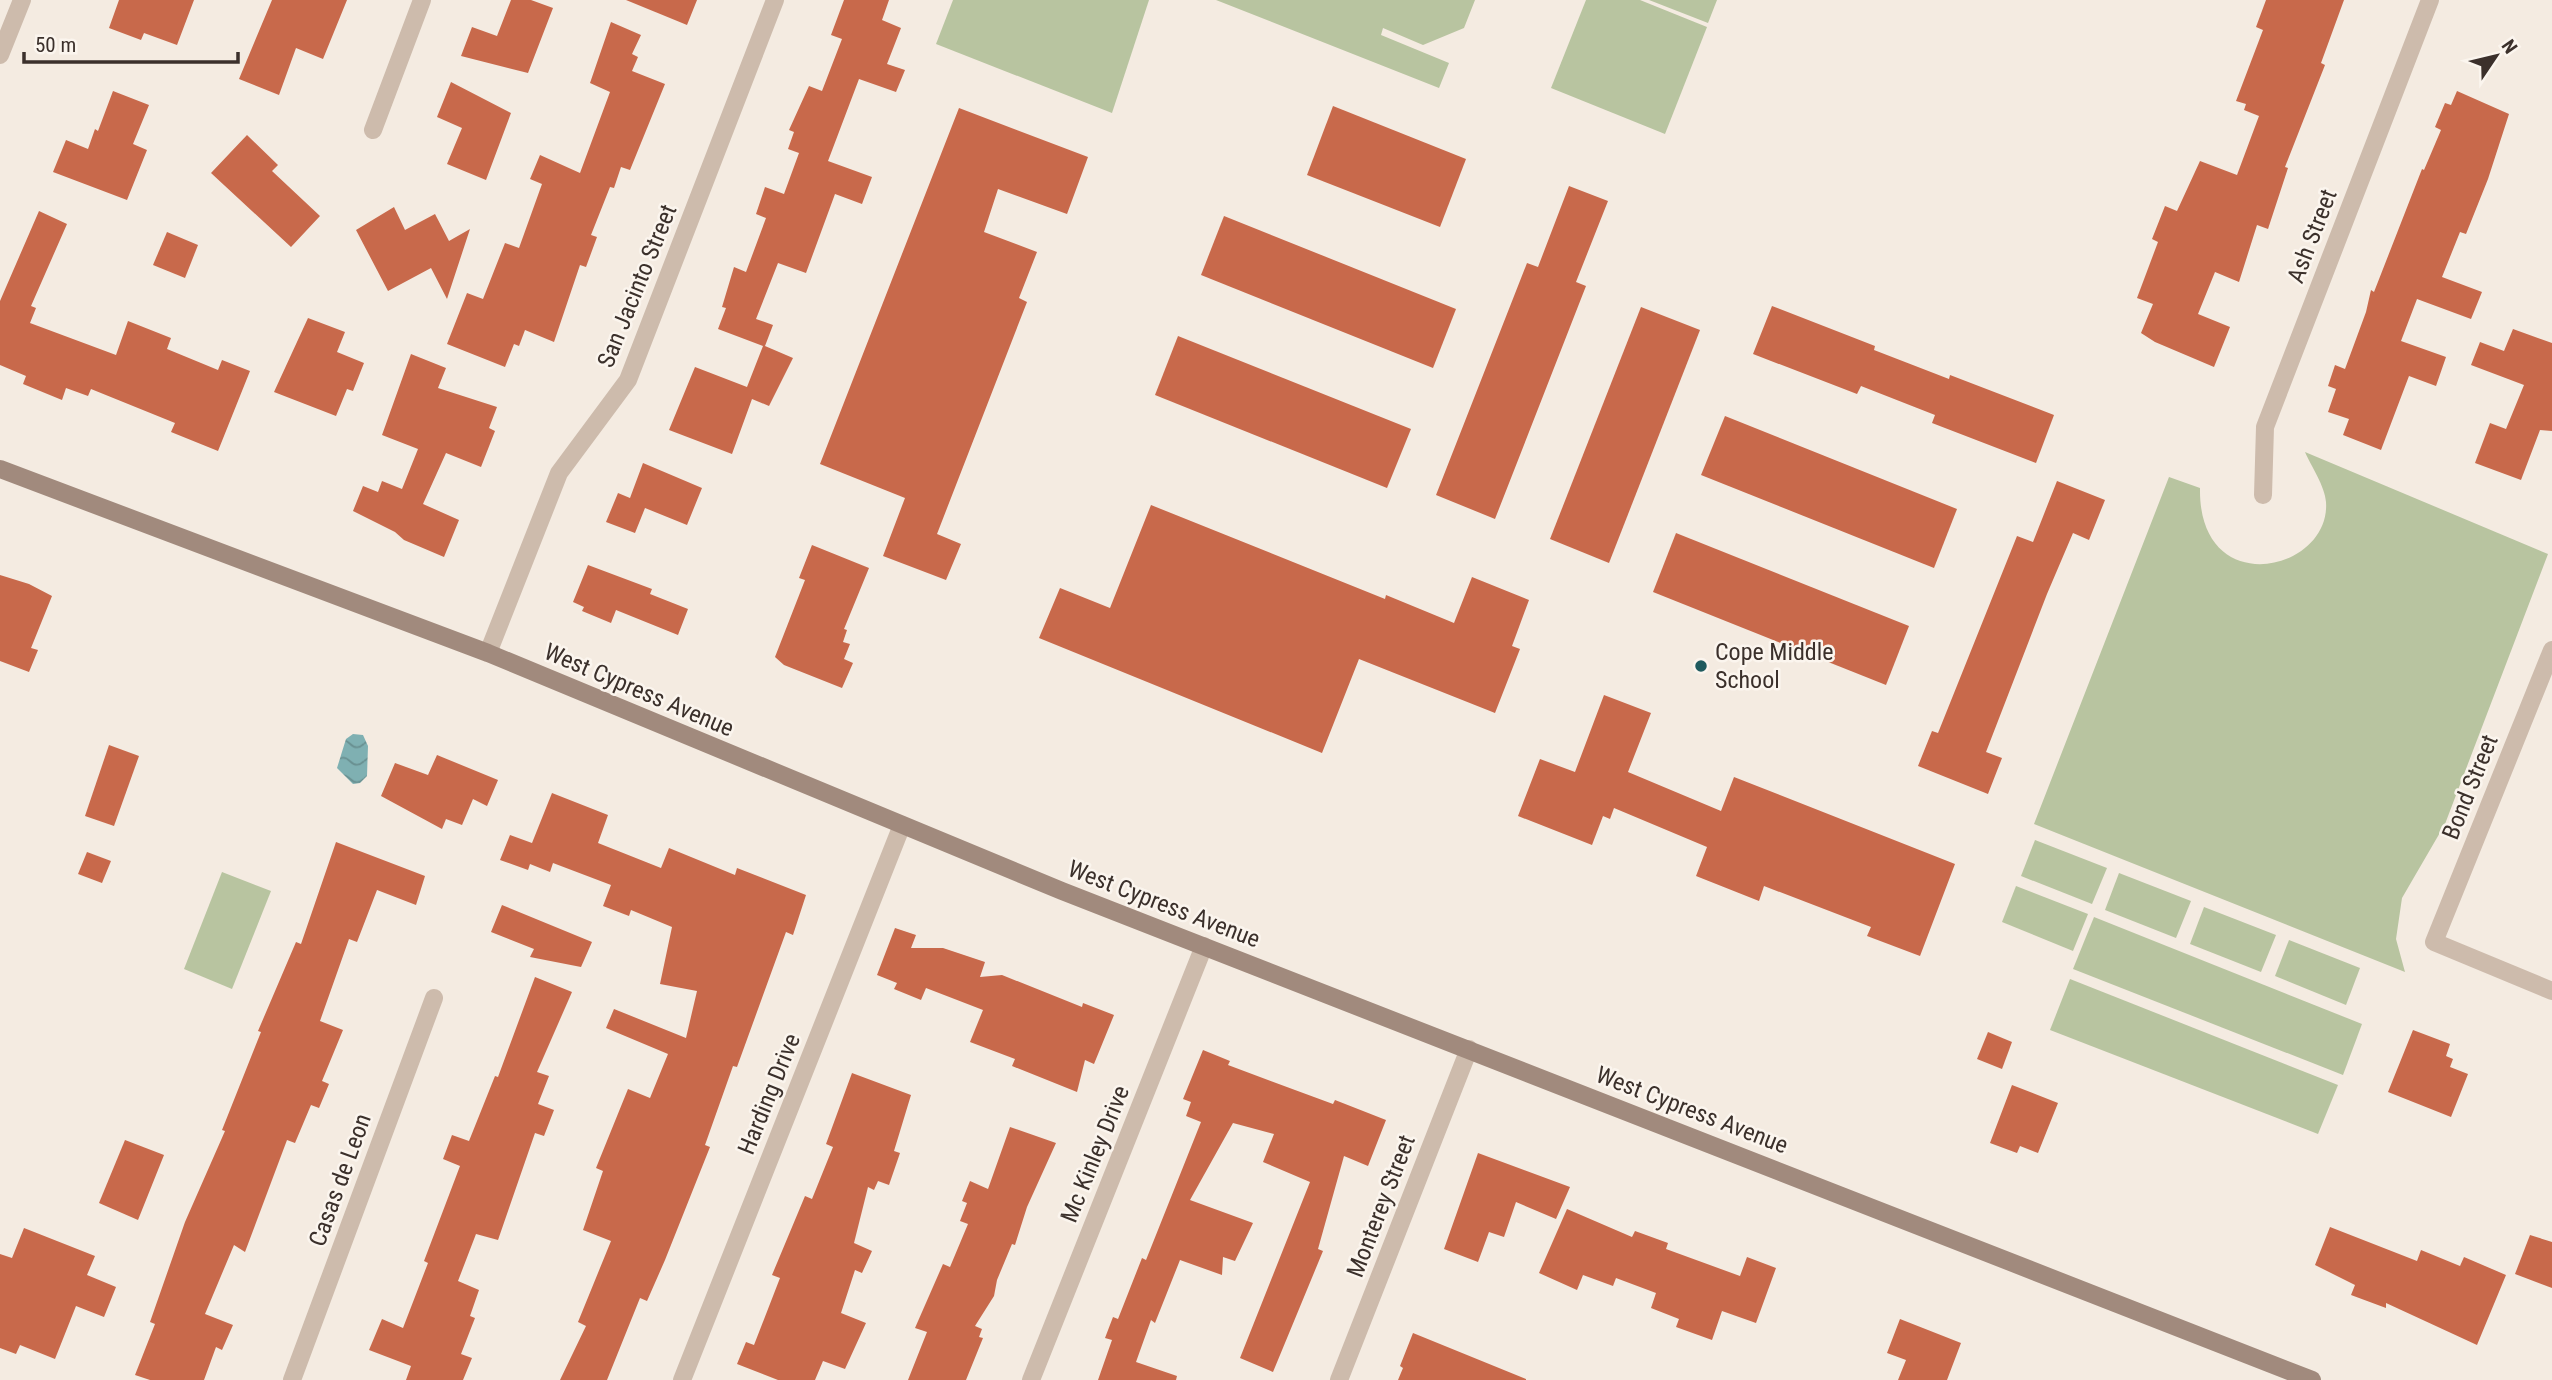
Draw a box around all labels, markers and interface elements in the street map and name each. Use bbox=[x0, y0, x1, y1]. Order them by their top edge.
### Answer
scale bar bbox=[24, 21, 238, 65]
north arrow bbox=[2461, 21, 2531, 91]
text: 50 m bbox=[35, 33, 76, 57]
text: N bbox=[2497, 35, 2522, 58]
street label: Ash Street bbox=[2281, 185, 2343, 287]
street label: San Jacinto Street bbox=[592, 201, 682, 371]
street label: West Cypress Avenue bbox=[540, 637, 738, 743]
place label: Cope Middle School bbox=[1715, 638, 1833, 694]
marker: Cope Middle School bbox=[1693, 658, 1709, 674]
street label: Bond Street bbox=[2436, 731, 2504, 843]
street label: West Cypress Avenue bbox=[1064, 855, 1264, 953]
street label: Harding Drive bbox=[732, 1030, 806, 1158]
street label: West Cypress Avenue bbox=[1592, 1061, 1792, 1159]
street label: Mc Kinley Drive bbox=[1055, 1082, 1135, 1226]
street label: Casas de Leon bbox=[303, 1110, 377, 1250]
street label: Monterey Street bbox=[1341, 1131, 1421, 1281]

